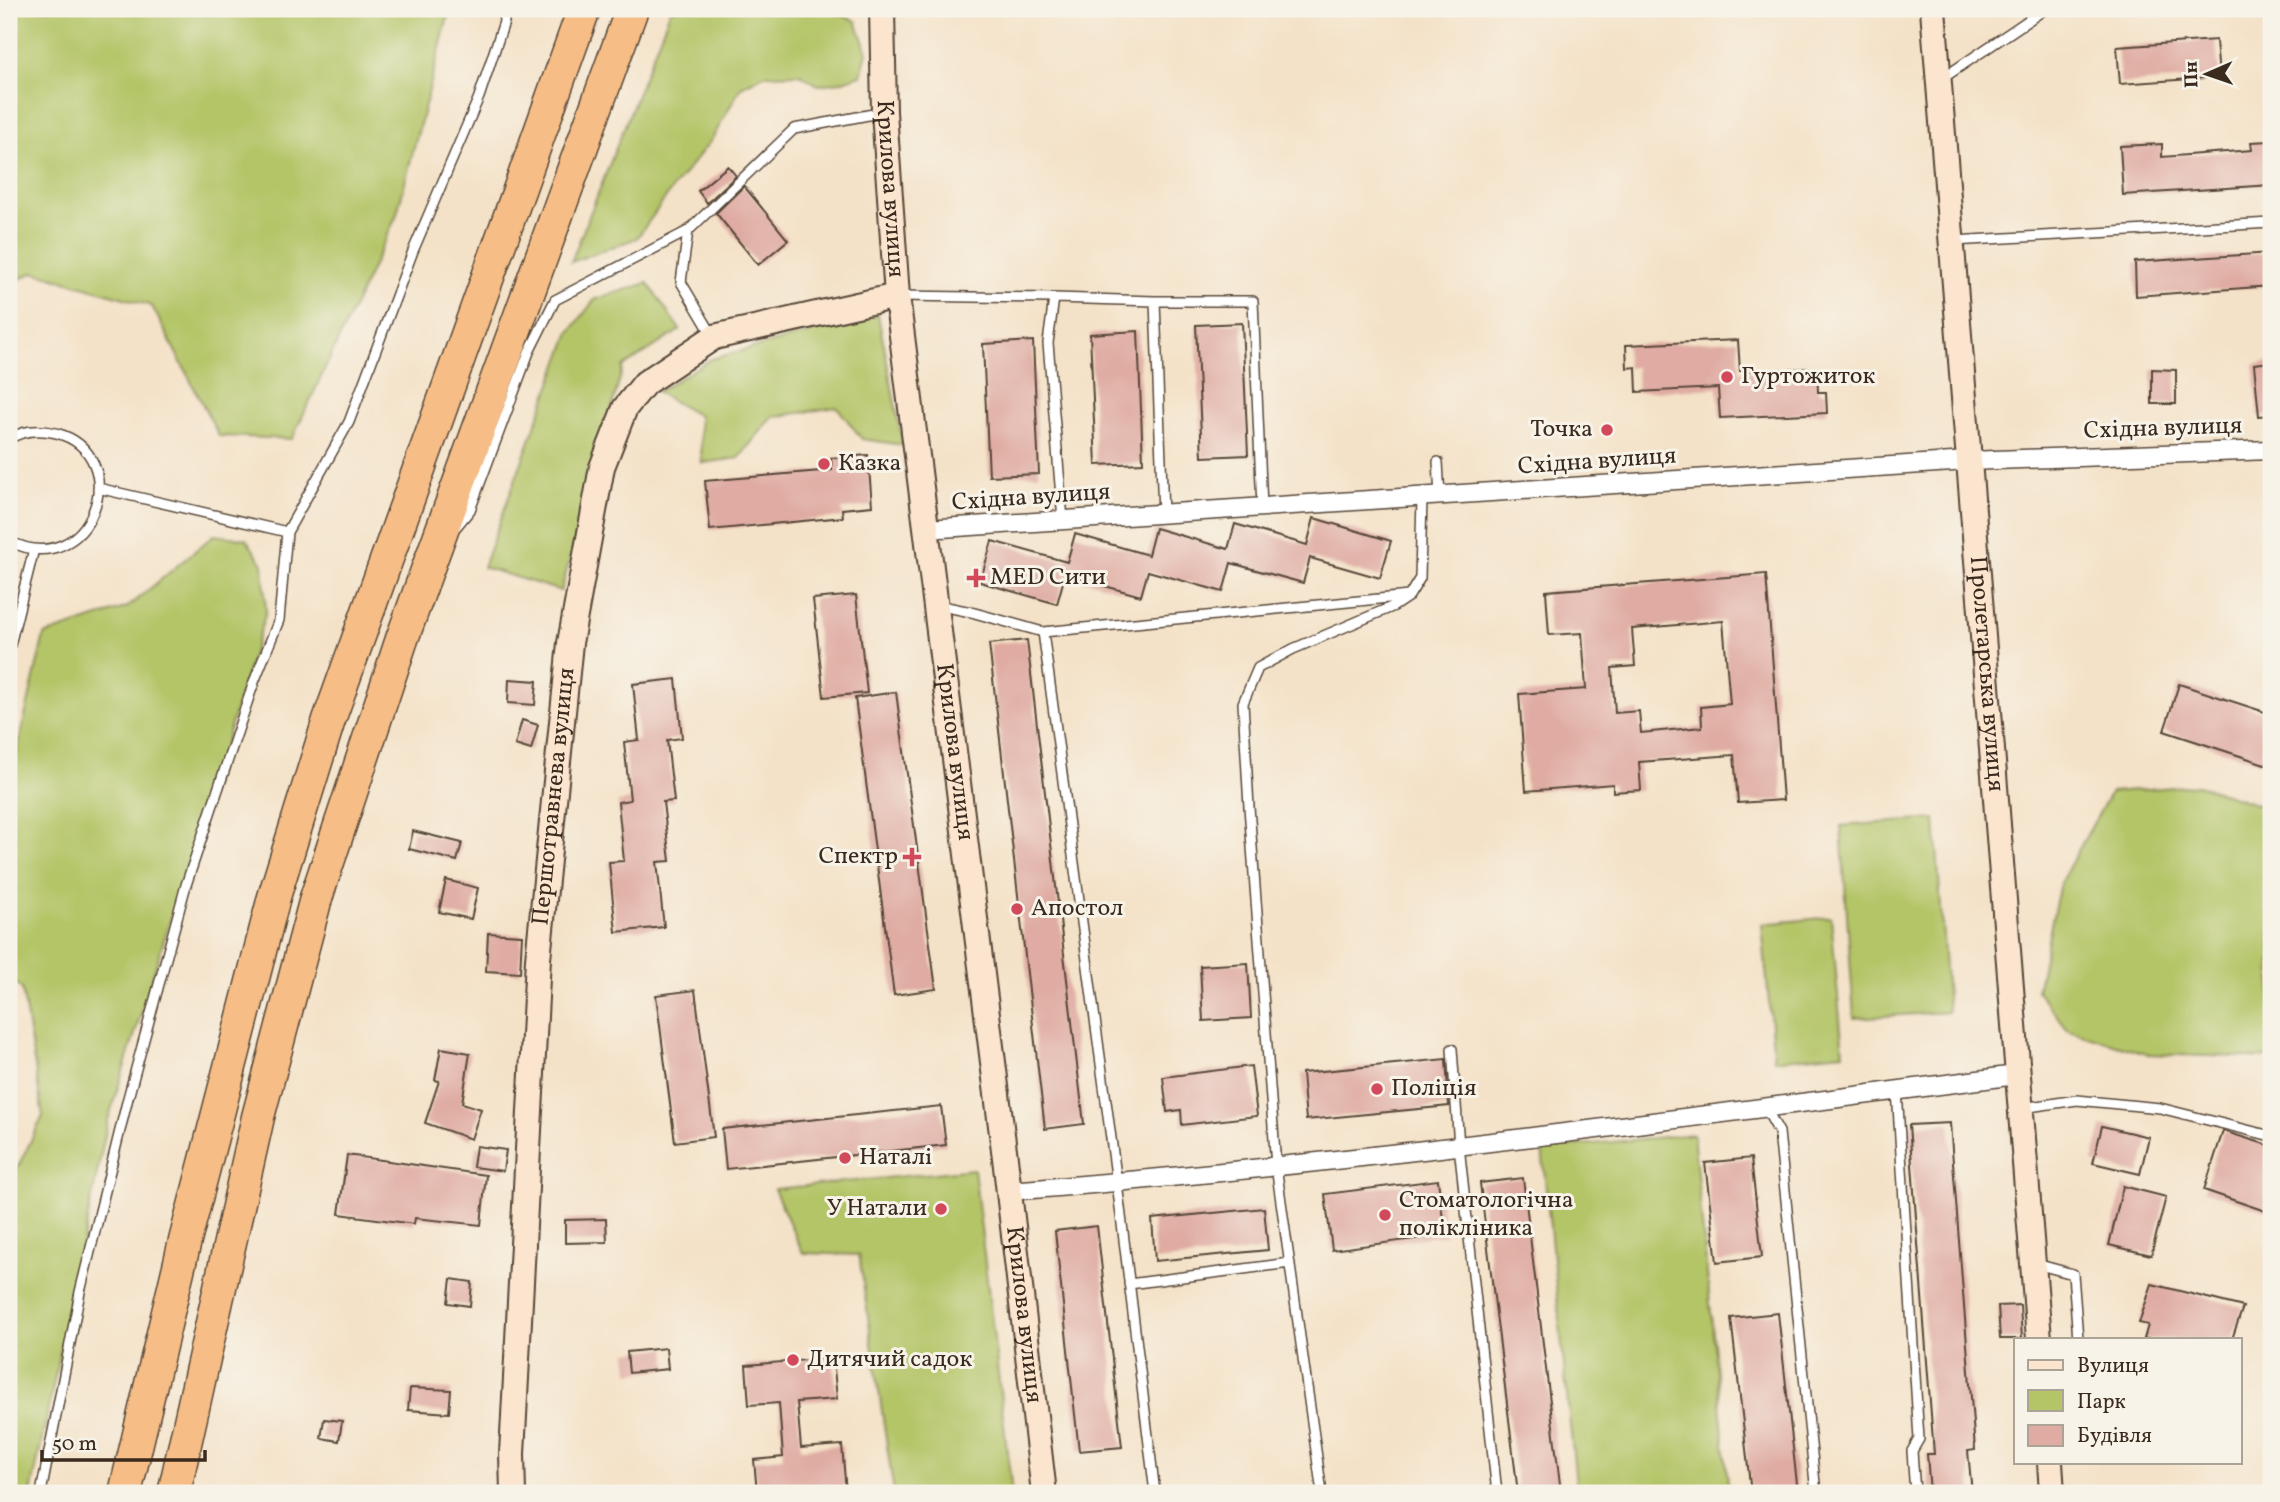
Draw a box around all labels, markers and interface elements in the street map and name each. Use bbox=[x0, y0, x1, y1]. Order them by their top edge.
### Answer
north arrow bbox=[2172, 38, 2242, 108]
text: Пн bbox=[2179, 61, 2205, 88]
street label: Крилова вулиця bbox=[867, 100, 913, 279]
place label: Гуртожиток bbox=[1741, 360, 1876, 394]
marker: Гуртожиток bbox=[1719, 369, 1735, 385]
street label: Східна вулиця bbox=[2083, 409, 2243, 449]
place label: Точка bbox=[1530, 413, 1593, 447]
marker: Точка bbox=[1599, 422, 1615, 438]
street label: Східна вулиця bbox=[1517, 439, 1677, 485]
place label: Казка bbox=[838, 447, 901, 481]
marker: Казка bbox=[816, 456, 832, 472]
street label: Східна вулиця bbox=[951, 475, 1111, 521]
street label: Пролетарська вулиця bbox=[1960, 555, 2012, 793]
place label: MED Сити bbox=[990, 561, 1106, 595]
marker: MED Сити bbox=[968, 570, 984, 586]
street label: Крилова вулиця bbox=[926, 661, 982, 842]
street label: Першотравнева вулиця bbox=[524, 666, 584, 927]
place label: Спектр bbox=[818, 840, 898, 874]
marker: Спектр bbox=[904, 849, 920, 865]
place label: Апостол bbox=[1031, 892, 1123, 926]
marker: Апостол bbox=[1009, 901, 1025, 917]
place label: Поліція bbox=[1391, 1072, 1477, 1106]
marker: Поліція bbox=[1369, 1081, 1385, 1097]
place label: Наталі bbox=[859, 1141, 932, 1175]
marker: Наталі bbox=[837, 1150, 853, 1166]
place label: Стоматологічна полікліника bbox=[1399, 1184, 1574, 1246]
place label: У Натали bbox=[827, 1192, 927, 1226]
marker: У Натали bbox=[933, 1201, 949, 1217]
marker: Стоматологічна полікліника bbox=[1377, 1207, 1393, 1223]
street label: Крилова вулиця bbox=[996, 1224, 1050, 1405]
legend bbox=[2014, 1338, 2242, 1464]
place label: Дитячий садок bbox=[807, 1343, 972, 1377]
marker: Дитячий садок bbox=[785, 1352, 801, 1368]
text: Вулиця bbox=[2077, 1352, 2149, 1381]
text: Парк bbox=[2077, 1388, 2126, 1417]
scale bar bbox=[42, 1418, 205, 1462]
text: Будівля bbox=[2077, 1422, 2152, 1451]
text: 50 m bbox=[52, 1430, 97, 1459]

